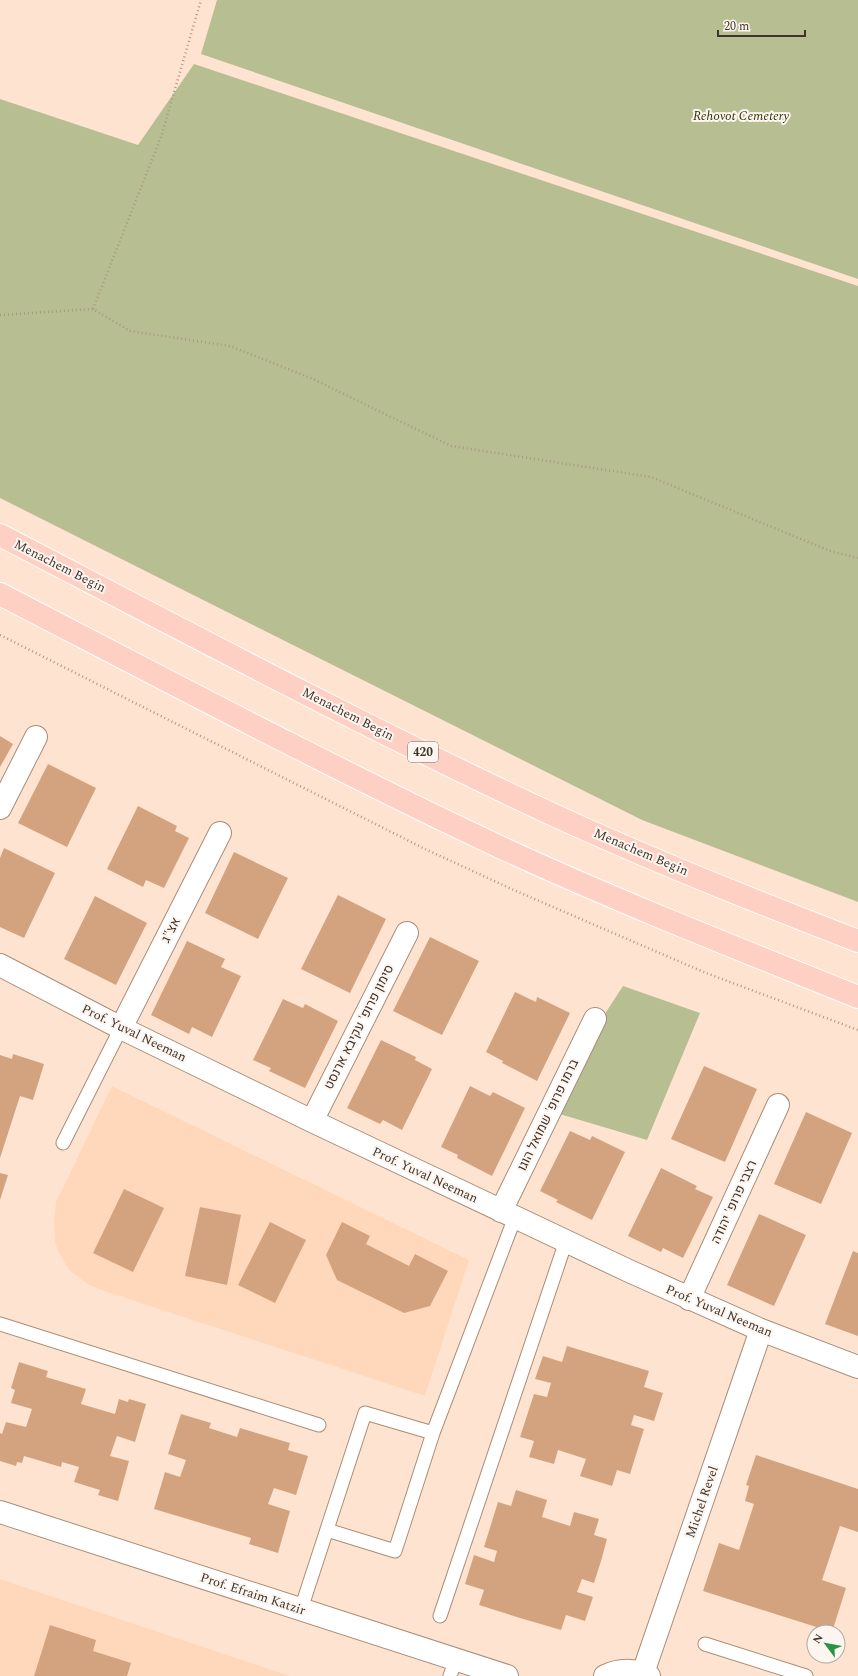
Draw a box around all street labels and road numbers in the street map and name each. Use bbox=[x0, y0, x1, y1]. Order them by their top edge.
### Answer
street label: Menachem Begin bbox=[11, 534, 110, 598]
street label: Menachem Begin bbox=[299, 682, 398, 746]
road number: 420 bbox=[408, 742, 438, 762]
street label: Menachem Begin bbox=[591, 823, 692, 881]
street label: אצ"ג bbox=[156, 914, 186, 946]
street label: סימון פרופ' עקיבא ארנסט bbox=[319, 961, 399, 1093]
street label: Prof. Yuval Neeman bbox=[78, 999, 190, 1067]
street label: ברמו פרופ' שמואל הוגו bbox=[512, 1055, 584, 1174]
street label: Prof. Yuval Neeman bbox=[369, 1142, 482, 1208]
street label: רצבי פרופ' יהודה bbox=[706, 1157, 762, 1247]
street label: Prof. Yuval Neeman bbox=[662, 1279, 776, 1343]
street label: Michel Revel bbox=[680, 1463, 724, 1541]
street label: Prof. Efraim Katzir bbox=[198, 1568, 308, 1620]

